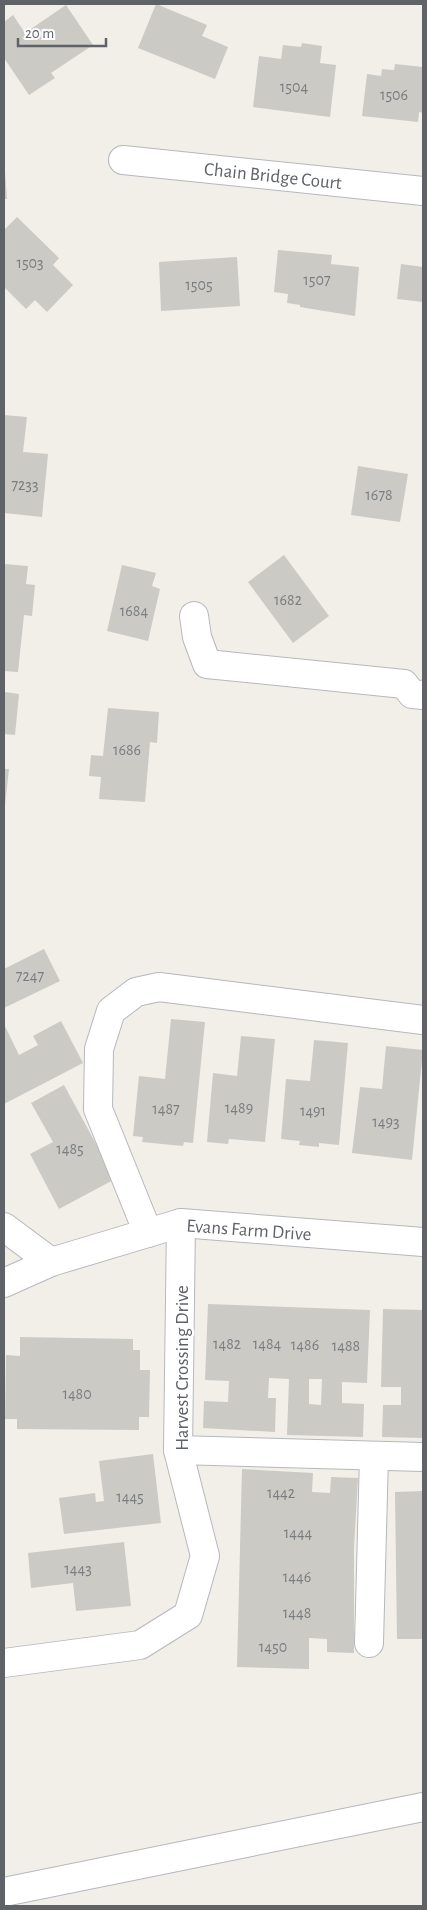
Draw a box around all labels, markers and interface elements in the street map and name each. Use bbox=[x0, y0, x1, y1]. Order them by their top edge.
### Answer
scale bar bbox=[18, 15, 105, 47]
text: 20 m bbox=[25, 26, 54, 41]
house number: 1504 bbox=[280, 79, 308, 95]
house number: 1506 bbox=[380, 87, 408, 103]
street label: Chain Bridge Court bbox=[203, 160, 343, 193]
house number: 1503 bbox=[16, 255, 44, 271]
house number: 1507 bbox=[303, 272, 331, 288]
house number: 1505 bbox=[185, 277, 213, 293]
house number: 7233 bbox=[11, 477, 39, 493]
house number: 1678 bbox=[365, 487, 393, 503]
house number: 1682 bbox=[274, 592, 302, 608]
house number: 1684 bbox=[120, 603, 148, 619]
house number: 1686 bbox=[113, 742, 141, 758]
house number: 7247 bbox=[16, 968, 44, 984]
house number: 1489 bbox=[225, 1100, 253, 1116]
house number: 1487 bbox=[152, 1101, 180, 1117]
house number: 1491 bbox=[300, 1103, 326, 1119]
house number: 1493 bbox=[372, 1114, 400, 1130]
house number: 1485 bbox=[56, 1141, 84, 1157]
street label: Evans Farm Drive bbox=[186, 1217, 312, 1244]
street label: Harvest Crossing Drive bbox=[173, 1285, 192, 1451]
house number: 1482 bbox=[213, 1336, 241, 1352]
house number: 1484 bbox=[253, 1336, 282, 1352]
house number: 1486 bbox=[291, 1337, 319, 1353]
house number: 1488 bbox=[332, 1338, 360, 1354]
house number: 1480 bbox=[62, 1386, 92, 1402]
house number: 1442 bbox=[267, 1485, 295, 1501]
house number: 1445 bbox=[116, 1489, 144, 1505]
house number: 1444 bbox=[284, 1525, 313, 1541]
house number: 1443 bbox=[64, 1561, 92, 1577]
house number: 1446 bbox=[283, 1569, 311, 1585]
house number: 1448 bbox=[283, 1605, 311, 1621]
house number: 1450 bbox=[259, 1639, 287, 1655]

